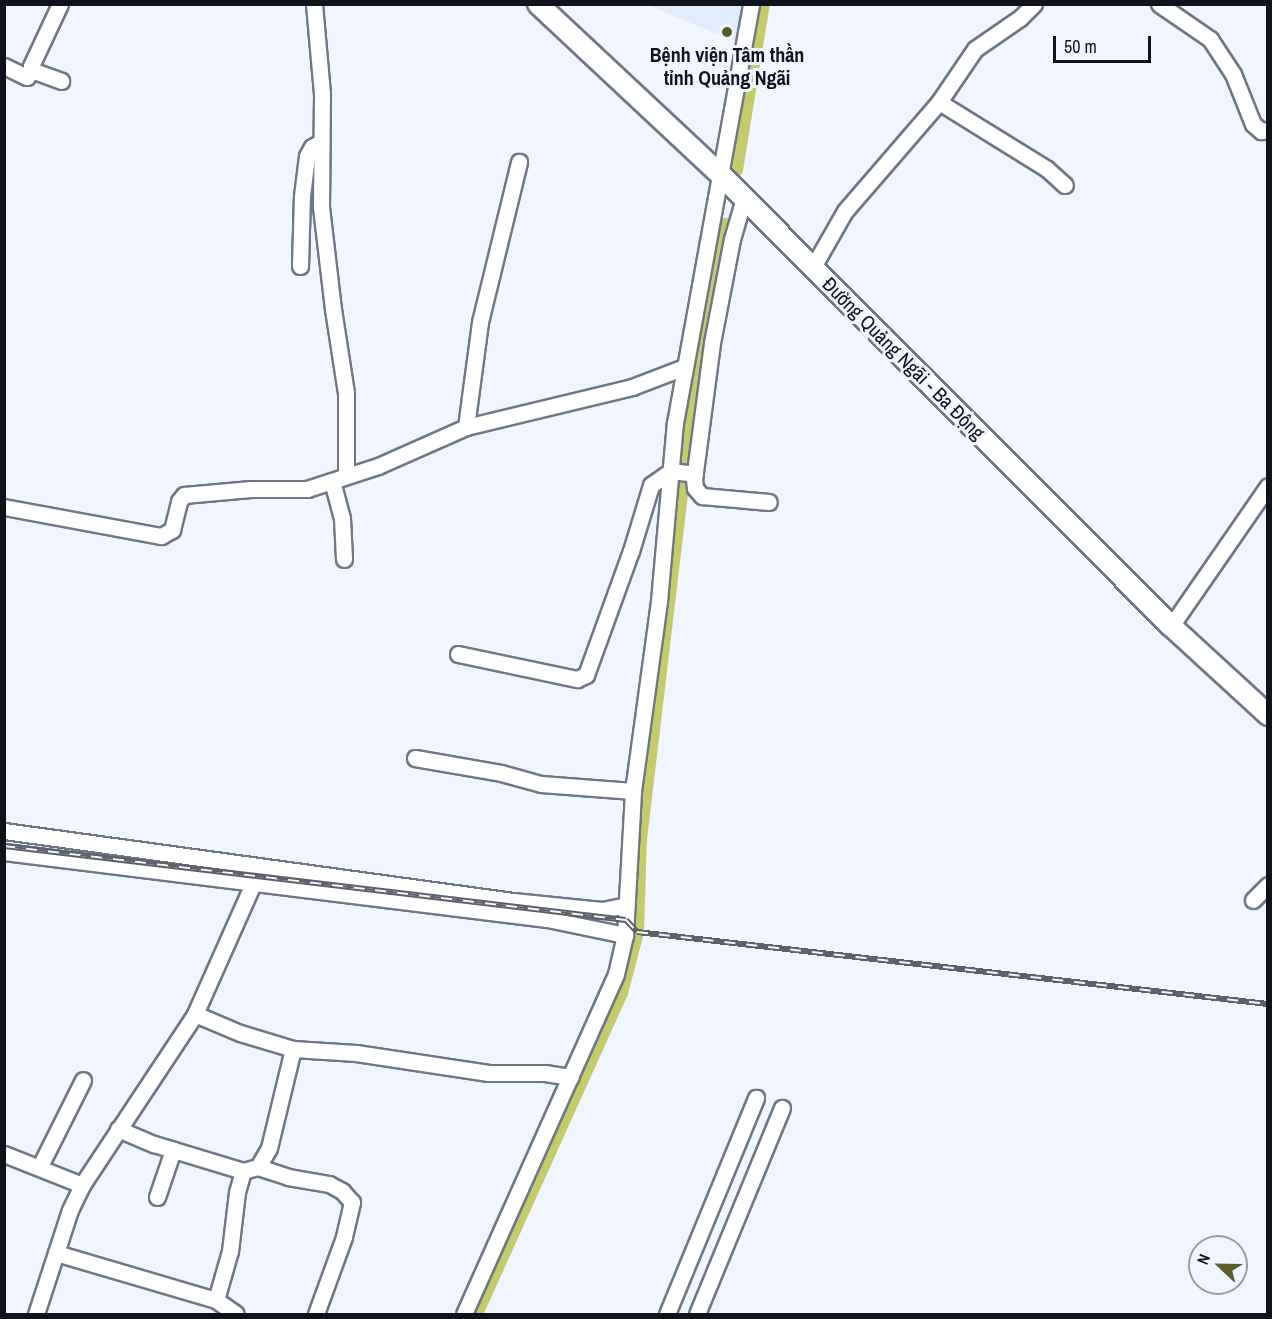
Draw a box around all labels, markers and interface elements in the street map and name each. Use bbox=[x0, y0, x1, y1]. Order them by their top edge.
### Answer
marker: Bệnh viện Tâm thần tỉnh Quảng Ngãi bbox=[718, 23, 736, 41]
scale bar bbox=[1056, 24, 1154, 62]
text: 50 m bbox=[1064, 34, 1097, 59]
place label: Bệnh viện Tâm thần tỉnh Quảng Ngãi bbox=[650, 43, 804, 90]
street label: Đường Quảng Ngãi - Ba Động bbox=[818, 272, 990, 444]
north arrow bbox=[1188, 1235, 1248, 1295]
text: N bbox=[1191, 1250, 1215, 1268]

